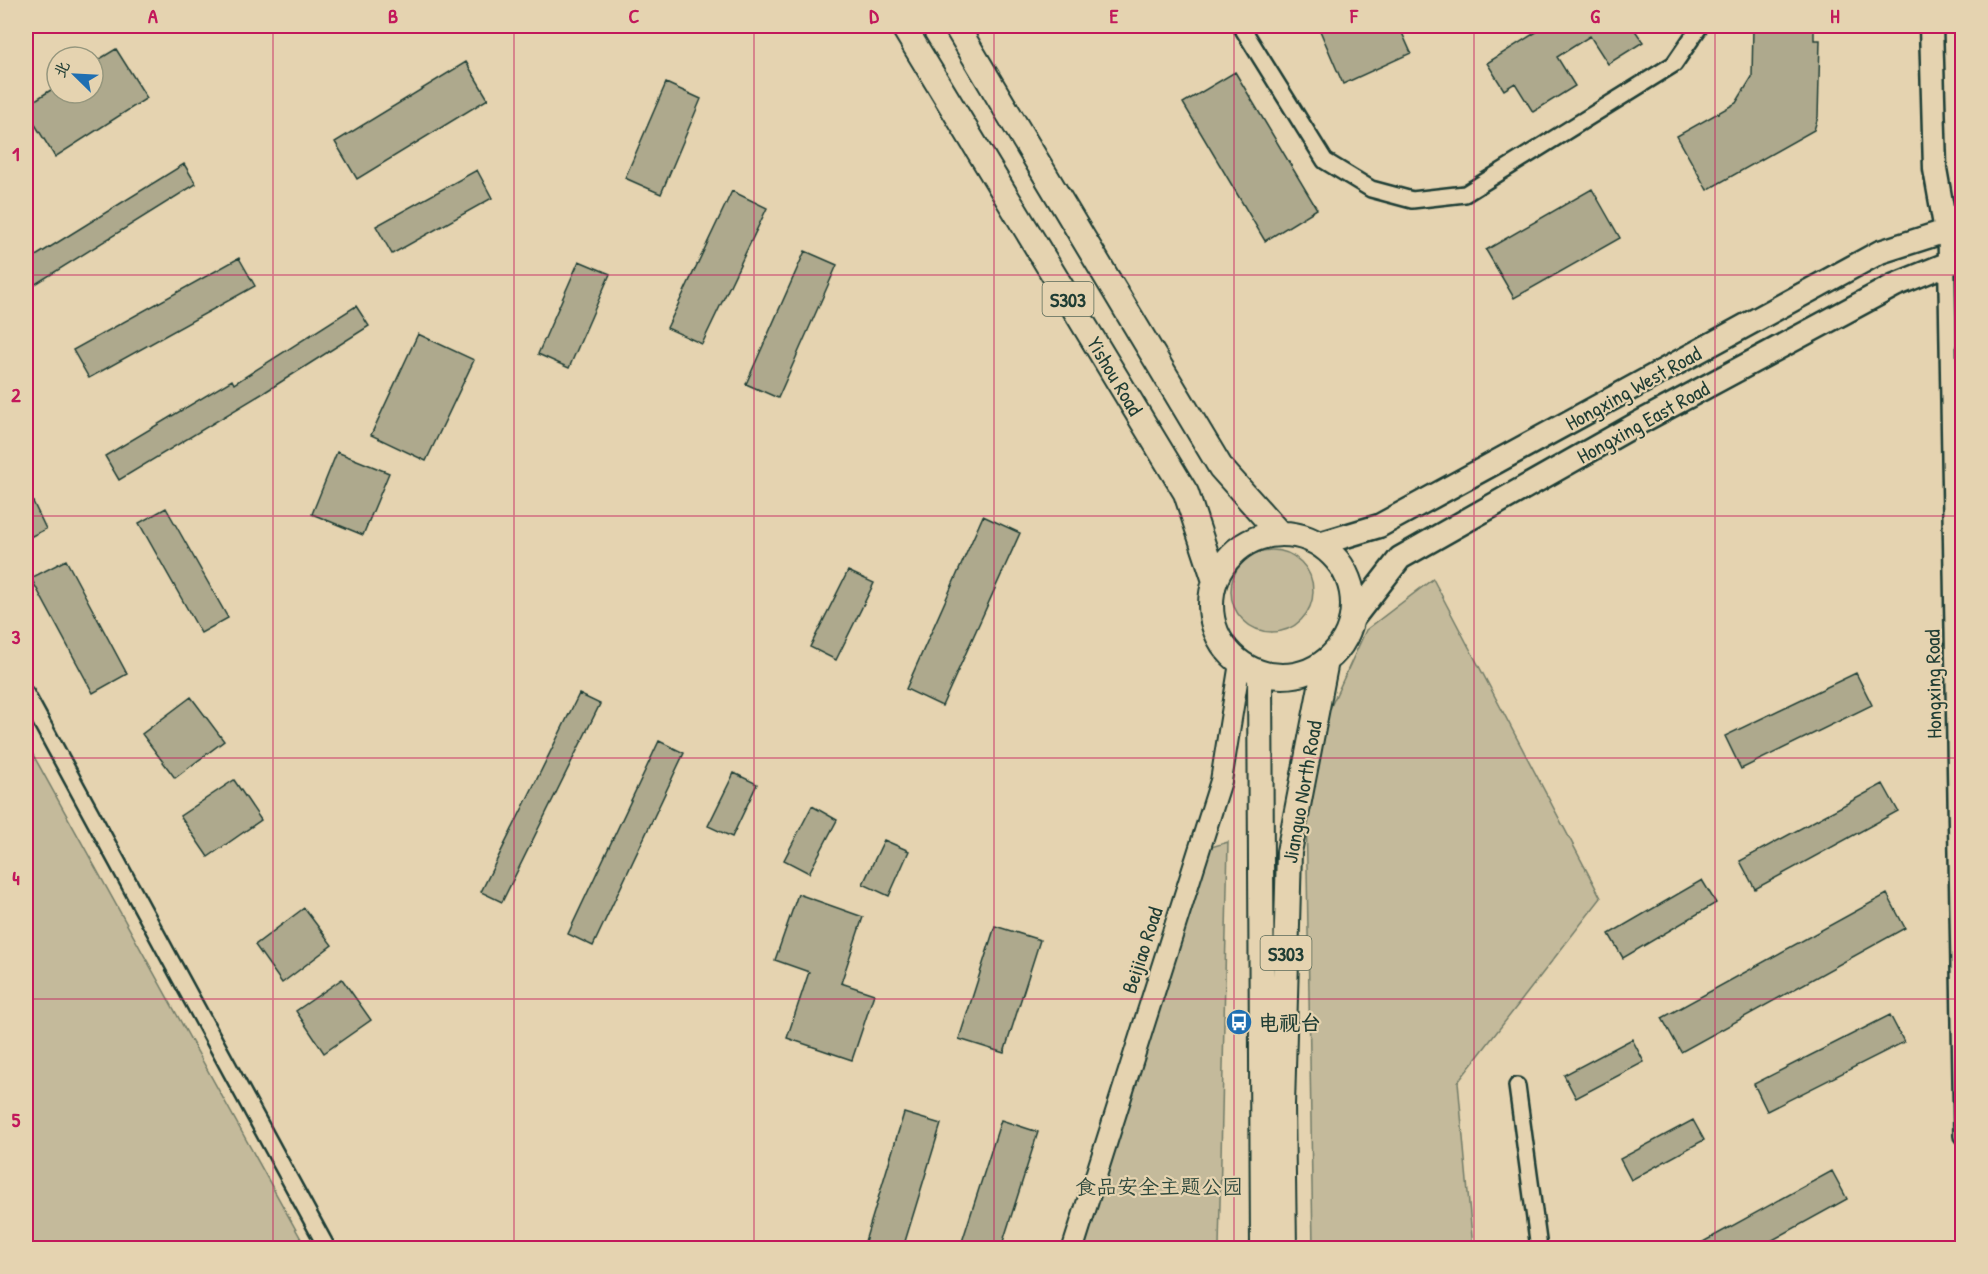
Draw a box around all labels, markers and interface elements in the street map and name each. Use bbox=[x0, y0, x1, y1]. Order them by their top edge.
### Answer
text: A bbox=[148, 2, 158, 29]
text: B bbox=[388, 2, 398, 29]
text: C bbox=[629, 2, 640, 29]
text: D bbox=[869, 2, 879, 29]
text: E bbox=[1110, 2, 1119, 29]
text: F bbox=[1349, 2, 1359, 29]
text: G bbox=[1590, 2, 1600, 29]
text: H bbox=[1830, 2, 1840, 29]
north arrow bbox=[45, 45, 105, 105]
text: 北 bbox=[48, 57, 75, 81]
text: 1 bbox=[12, 140, 20, 167]
road number: S303 bbox=[1042, 282, 1094, 316]
street label: Yishou Road bbox=[1080, 331, 1150, 421]
street label: Hongxing West Road bbox=[1560, 339, 1706, 437]
street label: Hongxing East Road bbox=[1572, 374, 1714, 470]
text: 2 bbox=[11, 381, 21, 408]
text: 3 bbox=[12, 623, 21, 650]
street label: Hongxing Road bbox=[1918, 629, 1948, 739]
street label: Jianguo North Road bbox=[1275, 718, 1329, 866]
text: 4 bbox=[12, 864, 20, 891]
street label: Beijiao Road bbox=[1114, 903, 1170, 997]
road number: S303 bbox=[1260, 936, 1312, 970]
bus stop icon: 电视台 bbox=[1224, 1007, 1254, 1037]
place label: 电视台 bbox=[1258, 1008, 1321, 1037]
text: 5 bbox=[12, 1106, 21, 1133]
park label: 食品安全主题公园 bbox=[1075, 1172, 1243, 1201]

